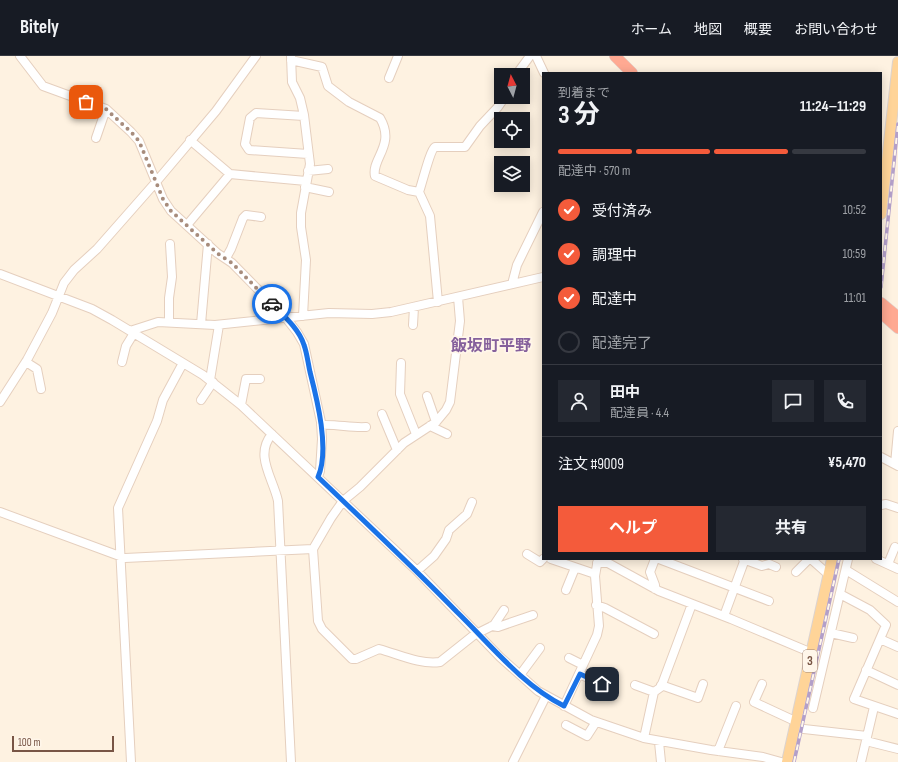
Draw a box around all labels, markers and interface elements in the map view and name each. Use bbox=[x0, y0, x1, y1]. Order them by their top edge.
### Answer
text: Bitely bbox=[20, 16, 59, 39]
text: ホーム bbox=[630, 21, 672, 38]
text: 地図 bbox=[694, 21, 722, 38]
text: 概要 bbox=[744, 21, 772, 38]
text: お問い合わせ bbox=[794, 21, 878, 38]
north arrow bbox=[494, 68, 530, 104]
map controls bbox=[494, 68, 530, 192]
pin bbox=[69, 85, 103, 119]
text: 到着まで bbox=[558, 85, 610, 101]
icon: bag bbox=[75, 91, 97, 113]
text: 11:24–11:29 bbox=[800, 97, 866, 116]
text: 3 分 bbox=[558, 100, 600, 131]
button: locate bbox=[494, 112, 530, 148]
button: layers bbox=[494, 156, 530, 192]
text: 配達中 · 570 m bbox=[558, 163, 630, 179]
icon: check bbox=[558, 199, 580, 221]
text: 受付済み bbox=[592, 202, 652, 221]
text: 10:52 bbox=[843, 202, 866, 218]
icon: check bbox=[558, 243, 580, 265]
text: 調理中 bbox=[592, 246, 637, 265]
text: 10:59 bbox=[842, 246, 866, 262]
courier bbox=[252, 284, 292, 324]
icon: check bbox=[558, 287, 580, 309]
text: 配達中 bbox=[592, 290, 637, 309]
text: 11:01 bbox=[844, 290, 866, 306]
icon: car bbox=[261, 293, 283, 315]
text: 配達完了 bbox=[592, 334, 652, 353]
district label: 飯坂町平野 bbox=[450, 337, 531, 356]
button: person bbox=[558, 380, 600, 422]
button: chat bbox=[772, 380, 814, 422]
button: phone bbox=[824, 380, 866, 422]
text: 田中 bbox=[610, 383, 640, 402]
text: 配達員 · 4.4 bbox=[610, 405, 669, 421]
text: ¥5,470 bbox=[828, 453, 866, 472]
text: 注文 #9009 bbox=[558, 455, 624, 474]
button: ヘルプ bbox=[558, 506, 708, 552]
button: 共有 bbox=[716, 506, 866, 552]
road number: 3 bbox=[803, 650, 817, 672]
pin bbox=[585, 667, 619, 701]
icon: home bbox=[591, 673, 613, 695]
scale bar bbox=[12, 734, 114, 753]
text: 100 m bbox=[18, 736, 40, 749]

